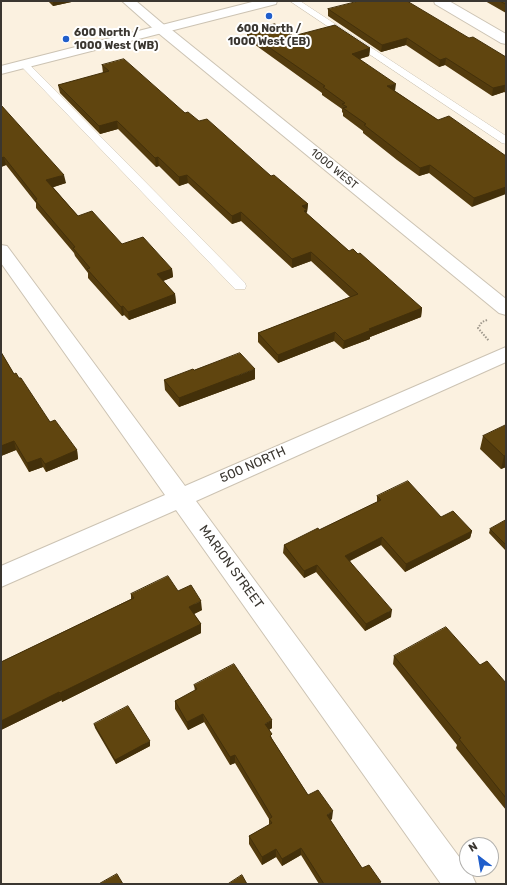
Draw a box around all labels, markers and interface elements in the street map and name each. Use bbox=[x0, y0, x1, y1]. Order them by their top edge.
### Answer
marker: 600 North / 1000 West (EB) bbox=[264, 11, 274, 21]
place label: 600 North / 1000 West (EB) bbox=[228, 22, 310, 48]
place label: 600 North / 1000 West (WB) bbox=[74, 26, 158, 52]
marker: 600 North / 1000 West (WB) bbox=[61, 34, 71, 44]
street label: 1000 WEST bbox=[308, 146, 360, 192]
street label: 500 NORTH bbox=[218, 444, 288, 486]
street label: MARION STREET bbox=[195, 522, 267, 612]
north arrow bbox=[459, 837, 499, 877]
text: N bbox=[466, 840, 480, 855]

